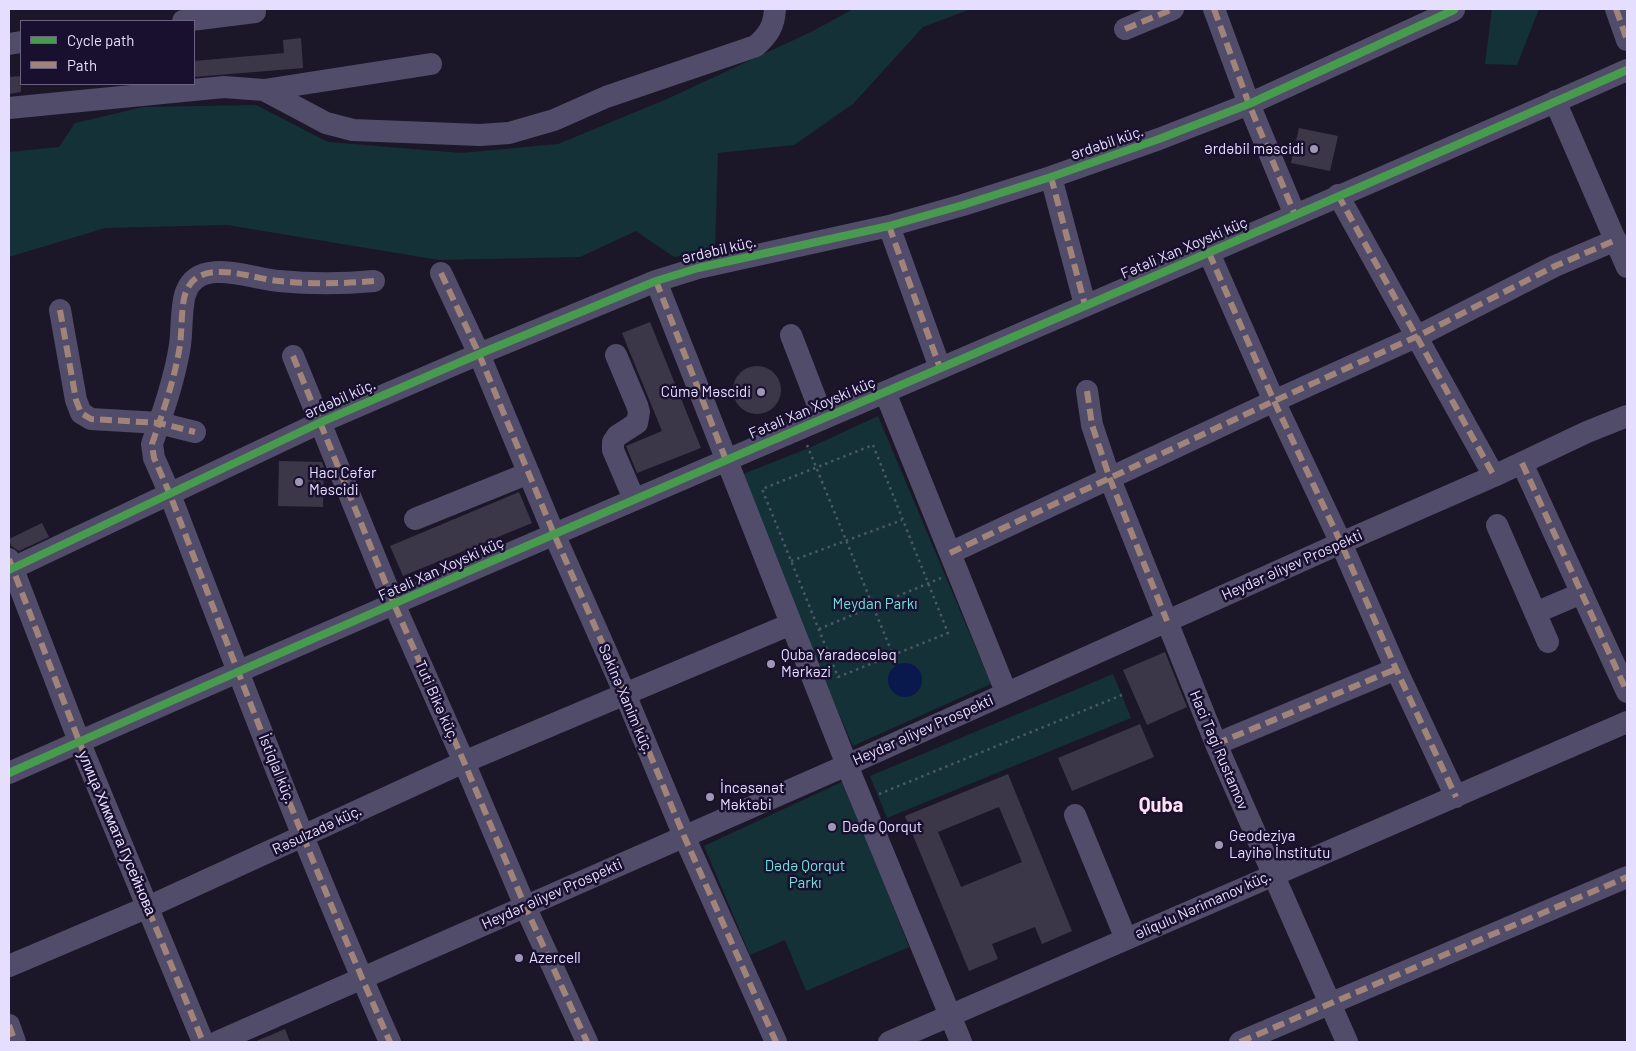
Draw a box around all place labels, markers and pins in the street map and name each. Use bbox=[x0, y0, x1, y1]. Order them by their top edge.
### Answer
place label: Ərdəbil məscidi bbox=[1204, 140, 1304, 158]
marker: Ərdəbil məscidi bbox=[1308, 143, 1320, 155]
place label: Cümə Məscidi bbox=[661, 383, 751, 401]
marker: Cümə Məscidi bbox=[755, 386, 767, 398]
place label: Hacı Cəfər Məscidi bbox=[309, 464, 376, 499]
marker: Hacı Cəfər Məscidi bbox=[293, 476, 305, 488]
place label: Quba Yaradəcələq Mərkəzi bbox=[781, 646, 897, 681]
marker: Quba Yaradəcələq Mərkəzi bbox=[765, 658, 777, 670]
place label: İncəsənət Məktəbi bbox=[720, 779, 784, 814]
marker: İncəsənət Məktəbi bbox=[704, 791, 716, 803]
place label: Dədə Qorqut bbox=[842, 818, 922, 836]
marker: Dədə Qorqut bbox=[826, 821, 838, 833]
place label: Geodeziya Layihə İnstitutu bbox=[1229, 827, 1330, 862]
marker: Geodeziya Layihə İnstitutu bbox=[1213, 839, 1225, 851]
place label: Azercell bbox=[529, 949, 581, 967]
marker: Azercell bbox=[513, 952, 525, 964]

